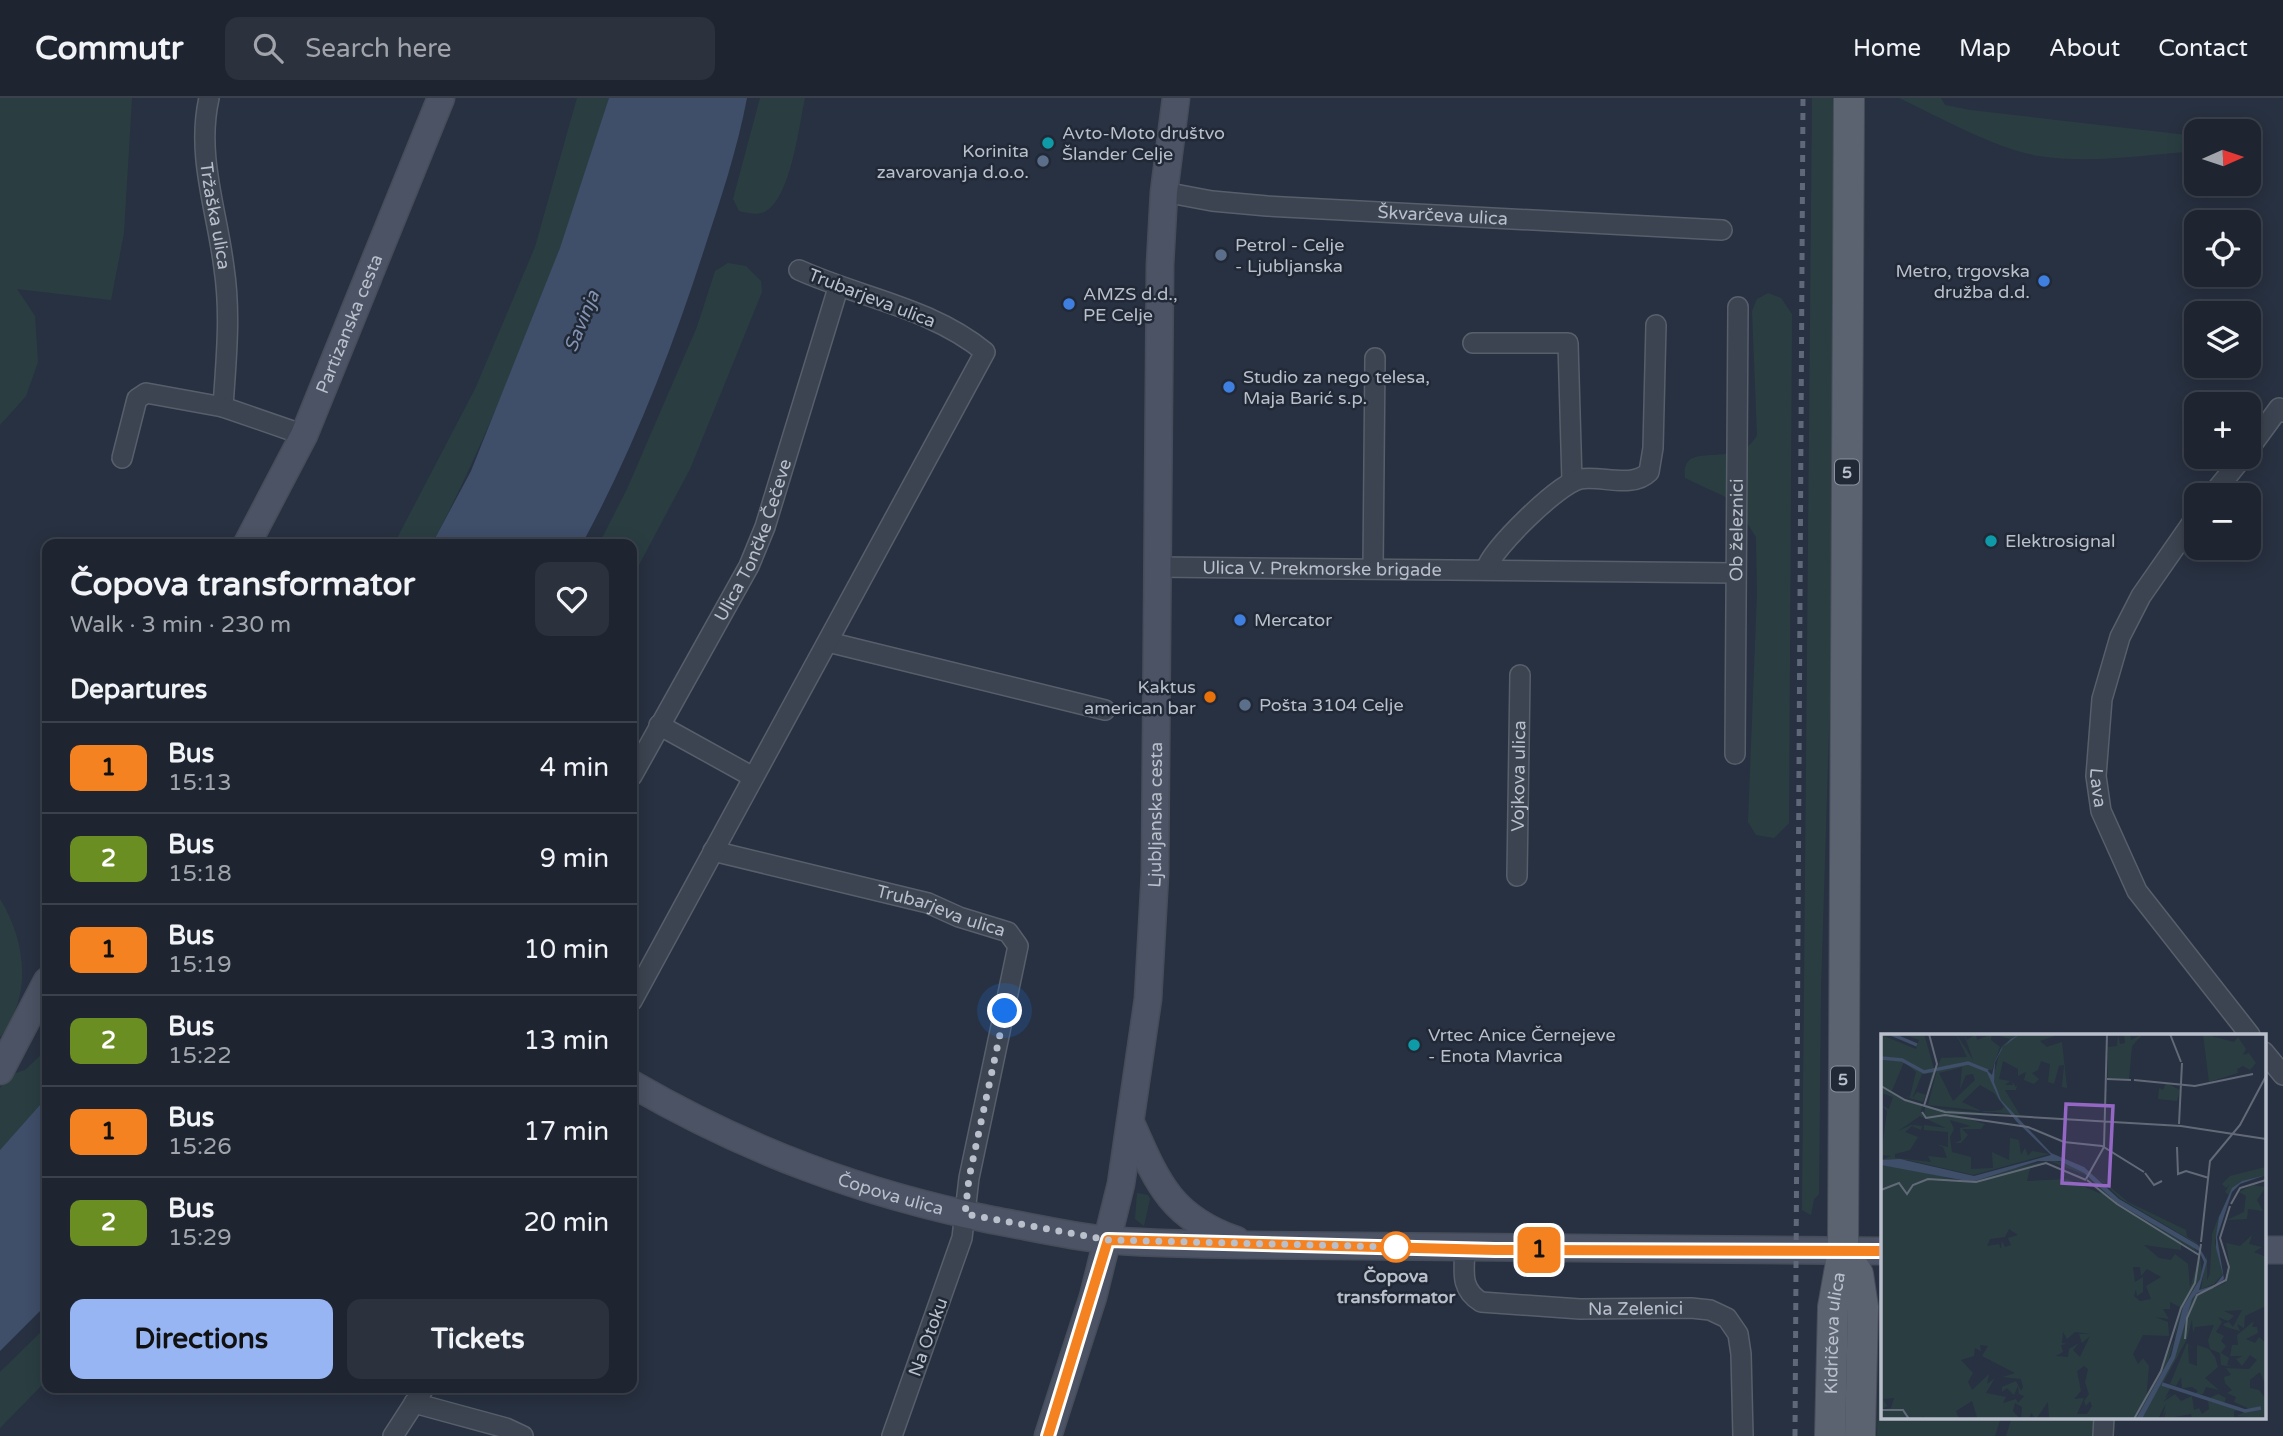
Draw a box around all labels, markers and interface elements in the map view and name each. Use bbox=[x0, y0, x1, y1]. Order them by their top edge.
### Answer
search box bbox=[225, 17, 715, 80]
text: Commutr bbox=[35, 29, 183, 68]
icon: search bbox=[249, 29, 287, 67]
text: Search here bbox=[305, 33, 451, 64]
text: Home bbox=[1853, 34, 1921, 63]
text: Map bbox=[1959, 34, 2011, 63]
text: About bbox=[2049, 34, 2120, 63]
text: Contact bbox=[2158, 34, 2248, 63]
north arrow bbox=[2184, 119, 2261, 196]
map controls bbox=[2184, 119, 2261, 560]
place label: Avto-Moto društvo Šlander Celje bbox=[1062, 122, 1225, 165]
marker: Avto-Moto društvo Šlander Celje bbox=[1040, 135, 1056, 151]
place label: Korinita zavarovanja d.o.o. bbox=[877, 140, 1029, 183]
marker: Korinita zavarovanja d.o.o. bbox=[1035, 153, 1051, 169]
street label: Tržaška ulica bbox=[195, 161, 235, 271]
street label: Škvarčeva ulica bbox=[1377, 201, 1508, 230]
button: locate bbox=[2184, 210, 2261, 287]
place label: Petrol - Celje - Ljubljanska bbox=[1235, 234, 1344, 277]
marker: Petrol - Celje - Ljubljanska bbox=[1213, 247, 1229, 263]
street label: Partizanska cesta bbox=[311, 251, 387, 397]
place label: Metro, trgovska družba d.d. bbox=[1895, 260, 2030, 303]
street label: Trubarjeva ulica bbox=[805, 264, 939, 332]
marker: Metro, trgovska družba d.d. bbox=[2036, 273, 2052, 289]
place label: AMZS d.d., PE Celje bbox=[1083, 283, 1178, 326]
water label: Savinja bbox=[560, 286, 605, 355]
marker: AMZS d.d., PE Celje bbox=[1061, 296, 1077, 312]
button: layers bbox=[2184, 301, 2261, 378]
place label: Studio za nego telesa, Maja Barić s.p. bbox=[1243, 366, 1430, 409]
marker: Studio za nego telesa, Maja Barić s.p. bbox=[1221, 379, 1237, 395]
button: + bbox=[2184, 392, 2261, 469]
street label: Ulica Tončke Čečeve bbox=[709, 456, 796, 625]
road number: 5 bbox=[1835, 460, 1859, 484]
street label: Ob železnici bbox=[1725, 478, 1748, 582]
button: − bbox=[2184, 483, 2261, 560]
place label: Elektrosignal bbox=[2005, 530, 2115, 552]
marker: Elektrosignal bbox=[1983, 533, 1999, 549]
street label: Ulica V. Prekmorske brigade bbox=[1202, 556, 1442, 581]
button: heart bbox=[535, 562, 609, 636]
text: Čopova transformator bbox=[70, 565, 415, 604]
place label: Mercator bbox=[1254, 609, 1332, 631]
text: Walk · 3 min · 230 m bbox=[70, 611, 291, 639]
marker: Mercator bbox=[1232, 612, 1248, 628]
text: Departures bbox=[70, 674, 207, 705]
place label: Kaktus american bar bbox=[1084, 676, 1196, 719]
marker: Kaktus american bar bbox=[1202, 689, 1218, 705]
place label: Pošta 3104 Celje bbox=[1259, 694, 1404, 716]
marker: Pošta 3104 Celje bbox=[1237, 697, 1253, 713]
street label: Vojkova ulica bbox=[1507, 720, 1530, 832]
text: Bus bbox=[168, 738, 214, 769]
street label: Ljubljanska cesta bbox=[1143, 742, 1167, 888]
text: 4 min bbox=[540, 752, 609, 783]
text: 1 bbox=[101, 753, 116, 782]
street label: Lava bbox=[2085, 767, 2111, 809]
text: 15:13 bbox=[168, 769, 232, 797]
text: Bus bbox=[168, 829, 214, 860]
text: 9 min bbox=[540, 843, 609, 874]
text: 2 bbox=[101, 844, 116, 873]
text: 15:18 bbox=[168, 860, 232, 888]
street label: Trubarjeva ulica bbox=[874, 880, 1008, 942]
text: Bus bbox=[168, 920, 214, 951]
text: 10 min bbox=[523, 934, 609, 965]
text: 1 bbox=[101, 935, 116, 964]
text: 15:19 bbox=[168, 951, 232, 979]
your location bbox=[987, 993, 1022, 1028]
text: Bus bbox=[168, 1011, 214, 1042]
place label: Vrtec Anice Černejeve - Enota Mavrica bbox=[1428, 1024, 1616, 1067]
text: 13 min bbox=[523, 1025, 609, 1056]
text: 2 bbox=[101, 1026, 116, 1055]
inset map bbox=[1881, 1034, 2266, 1418]
marker: Vrtec Anice Černejeve - Enota Mavrica bbox=[1406, 1037, 1422, 1053]
text: 15:22 bbox=[168, 1042, 232, 1070]
road number: 5 bbox=[1831, 1066, 1855, 1091]
text: Bus bbox=[168, 1102, 214, 1133]
text: 17 min bbox=[523, 1116, 609, 1147]
text: 1 bbox=[101, 1117, 116, 1146]
text: 15:26 bbox=[168, 1133, 232, 1161]
street label: Čopova ulica bbox=[835, 1168, 946, 1220]
text: Bus bbox=[168, 1193, 214, 1224]
text: 20 min bbox=[523, 1207, 609, 1238]
text: 2 bbox=[101, 1208, 116, 1237]
text: 15:29 bbox=[168, 1224, 232, 1252]
line badge: 1 bbox=[1516, 1227, 1562, 1273]
marker: Čopova transformator bbox=[1381, 1232, 1411, 1262]
text: 1 bbox=[1531, 1235, 1547, 1264]
place label: Čopova transformator bbox=[1337, 1265, 1456, 1308]
street label: Kidričeva ulica bbox=[1820, 1270, 1850, 1395]
street label: Na Otoku bbox=[904, 1295, 952, 1379]
street label: Na Zelenici bbox=[1588, 1297, 1683, 1320]
button: Directions bbox=[70, 1299, 333, 1379]
button: Tickets bbox=[347, 1299, 609, 1379]

